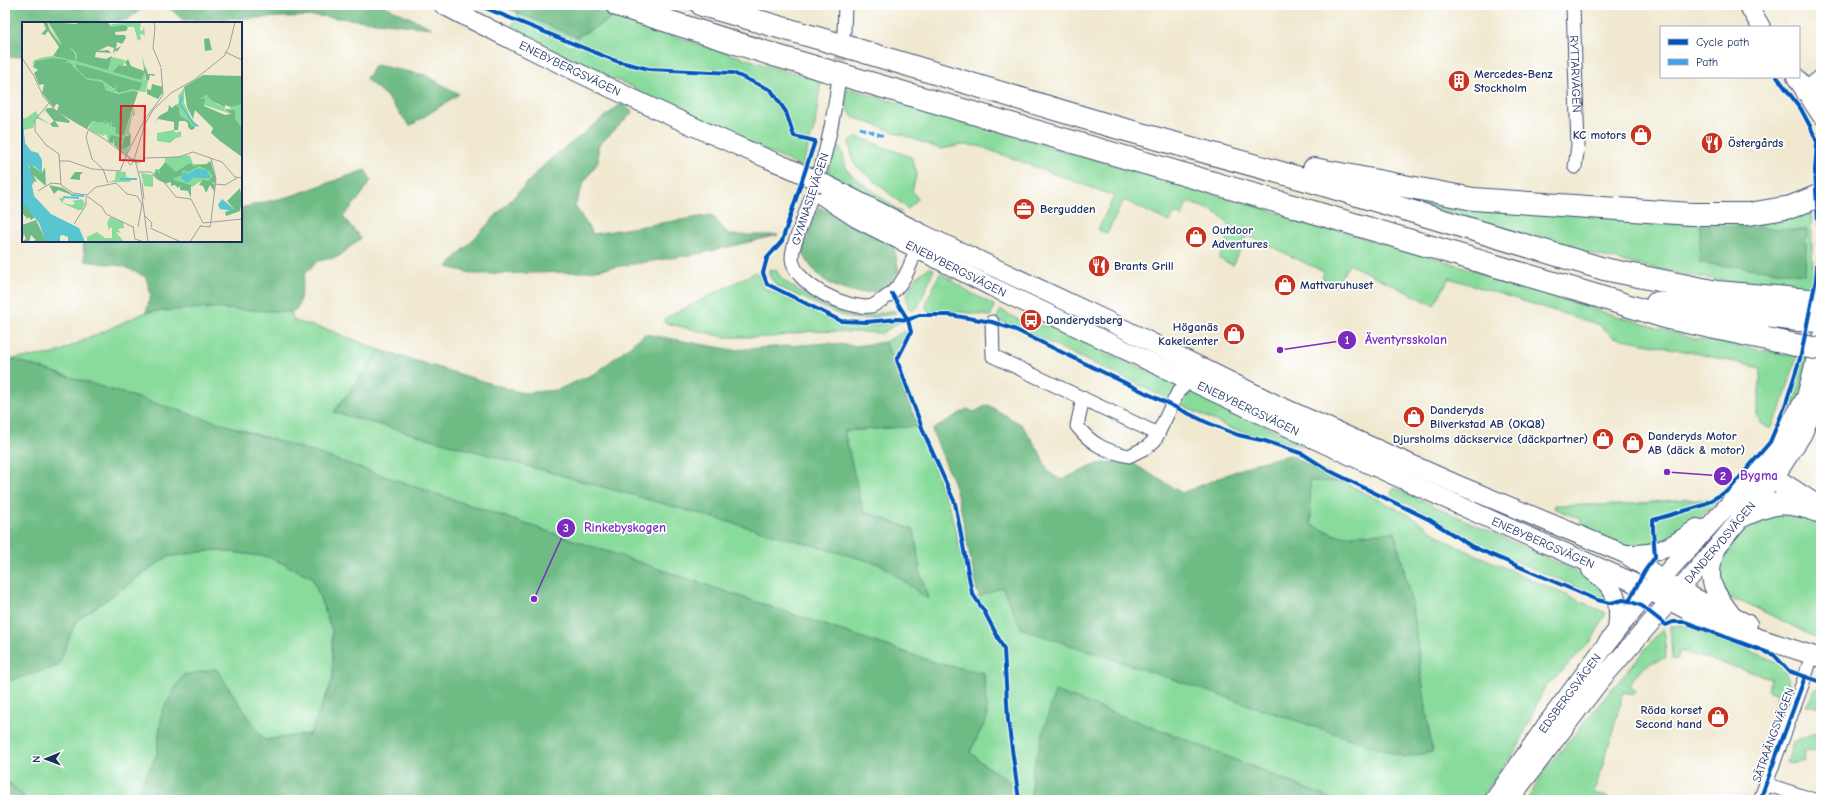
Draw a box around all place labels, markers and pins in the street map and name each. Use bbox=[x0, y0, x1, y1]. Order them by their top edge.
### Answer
place label: Mercedes-Benz Stockholm bbox=[1474, 67, 1553, 95]
building icon: Mercedes-Benz Stockholm bbox=[1446, 68, 1472, 94]
shop icon: KC motors bbox=[1628, 122, 1654, 148]
place label: KC motors bbox=[1573, 128, 1626, 142]
restaurant icon: Östergårds bbox=[1699, 130, 1725, 156]
place label: Östergårds bbox=[1728, 136, 1783, 150]
office icon: Bergudden bbox=[1011, 196, 1037, 222]
place label: Bergudden bbox=[1040, 202, 1095, 216]
place label: Outdoor Adventures bbox=[1212, 223, 1268, 251]
shop icon: Outdoor Adventures bbox=[1183, 224, 1209, 250]
restaurant icon: Brants Grill bbox=[1086, 253, 1112, 279]
place label: Brants Grill bbox=[1114, 259, 1174, 273]
shop icon: Mattvaruhuset bbox=[1272, 272, 1298, 298]
place label: Mattvaruhuset bbox=[1300, 278, 1374, 292]
bus stop icon: Danderydsberg bbox=[1018, 307, 1044, 333]
place label: Danderydsberg bbox=[1046, 313, 1123, 327]
place label: Höganäs Kakelcenter bbox=[1158, 320, 1218, 348]
shop icon: Höganäs Kakelcenter bbox=[1221, 321, 1247, 347]
callout: Äventyrsskolan bbox=[1337, 327, 1455, 352]
place label: Danderyds Bilverkstad AB (OKQ8) bbox=[1430, 403, 1545, 431]
shop icon: Danderyds Bilverkstad AB (OKQ8) bbox=[1401, 404, 1427, 430]
shop icon: Djursholms däckservice (däckpartner) bbox=[1590, 426, 1616, 452]
place label: Danderyds Motor AB (däck & motor) bbox=[1648, 429, 1745, 457]
shop icon: Danderyds Motor AB (däck & motor) bbox=[1620, 430, 1646, 456]
place label: Djursholms däckservice (däckpartner) bbox=[1393, 432, 1588, 446]
callout: Bygma bbox=[1713, 463, 1786, 488]
callout: Rinkebyskogen bbox=[556, 515, 674, 540]
place label: Röda korset Second hand bbox=[1635, 703, 1703, 731]
shop icon: Röda korset Second hand bbox=[1705, 704, 1731, 730]

